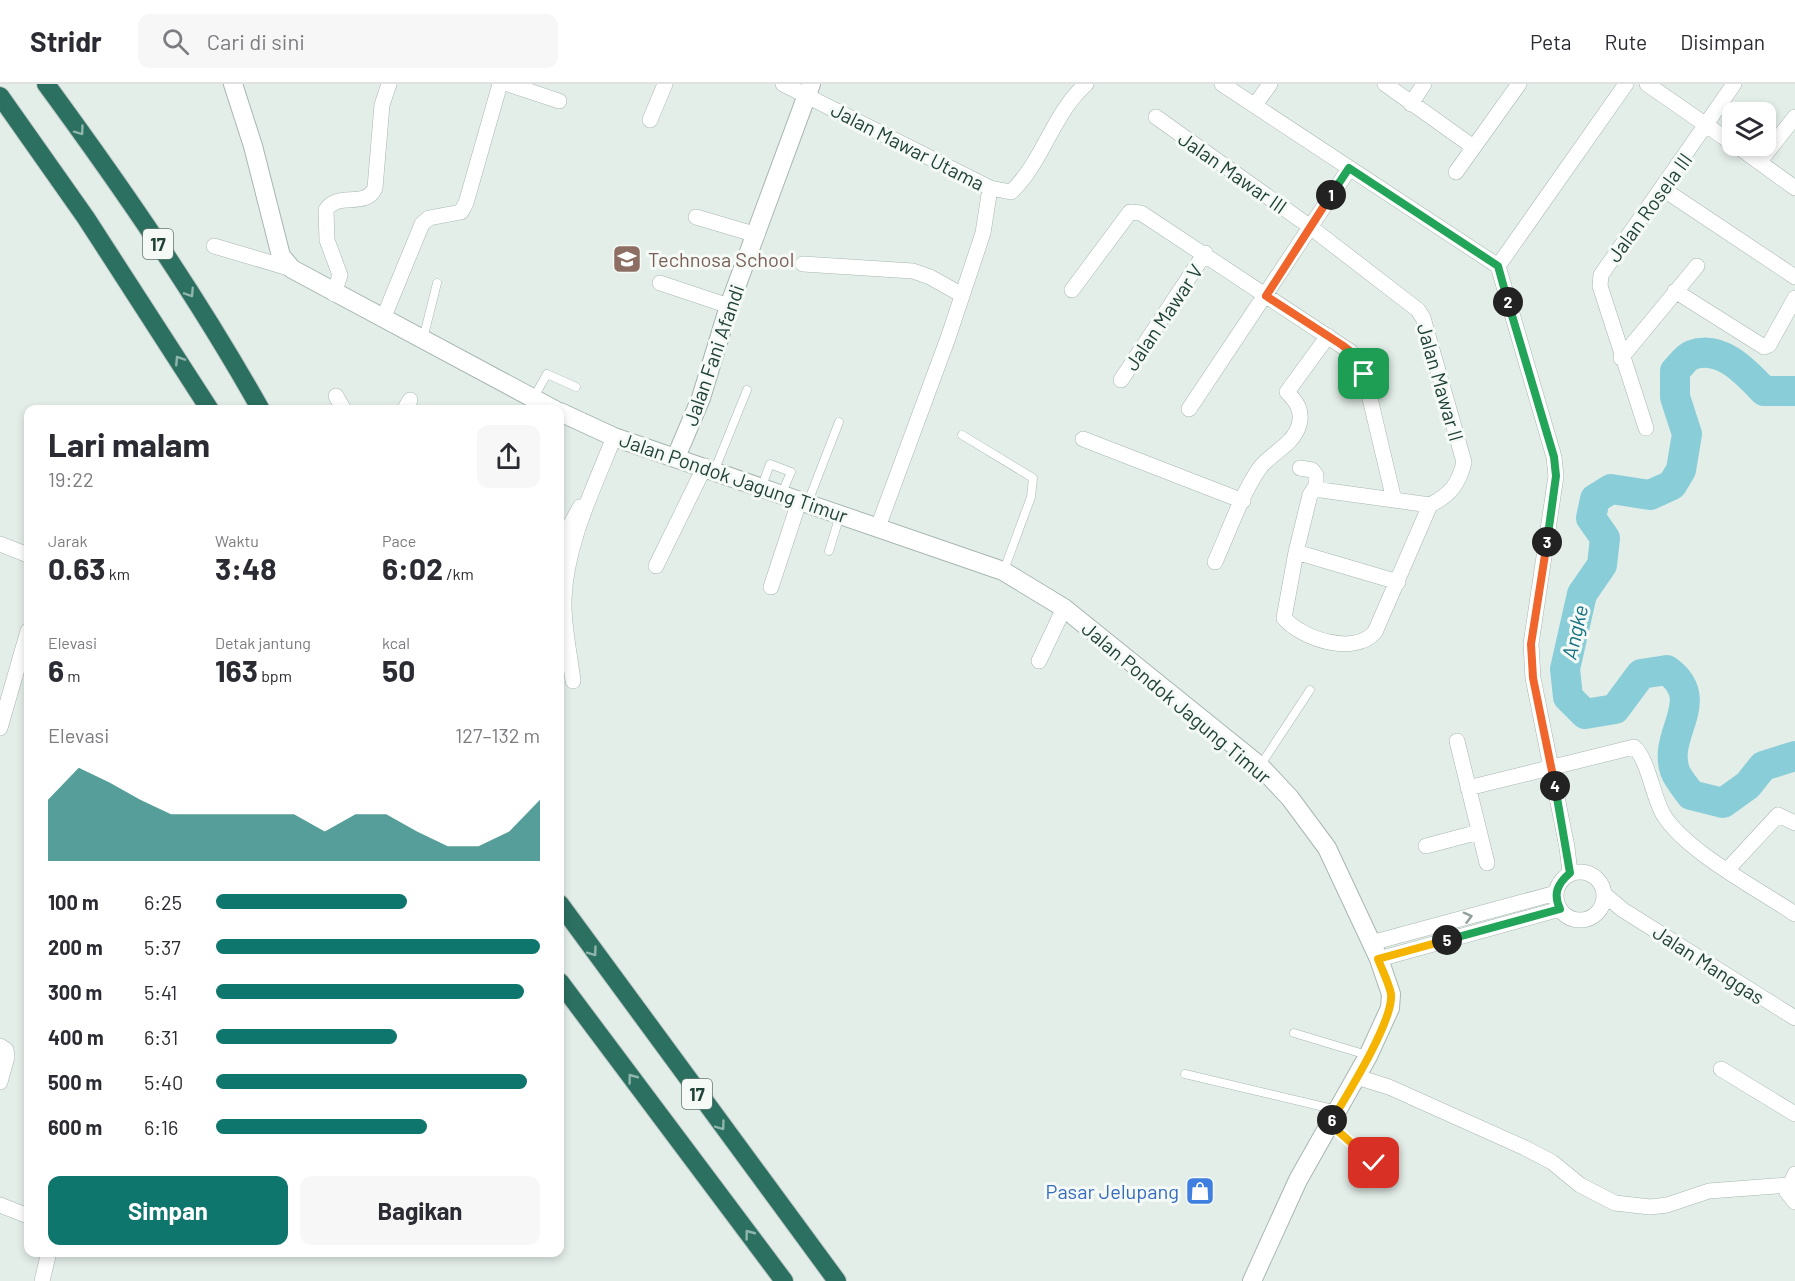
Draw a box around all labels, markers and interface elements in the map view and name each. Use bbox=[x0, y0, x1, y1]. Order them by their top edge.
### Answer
search box bbox=[138, 14, 558, 68]
text: Stridr bbox=[30, 24, 102, 58]
icon: search bbox=[159, 25, 192, 58]
text: Cari di sini bbox=[207, 28, 305, 54]
text: Peta bbox=[1530, 29, 1572, 54]
text: Rute bbox=[1605, 29, 1647, 54]
text: Disimpan bbox=[1680, 29, 1765, 54]
street label: Jalan Mawar Utama bbox=[827, 97, 989, 195]
map controls bbox=[1722, 102, 1776, 156]
button: layers bbox=[1722, 102, 1776, 156]
one-way arrow bbox=[73, 125, 84, 136]
street label: Jalan Mawar III bbox=[1174, 126, 1292, 218]
street label: Jalan Rosela III bbox=[1601, 148, 1697, 266]
pin: 1 bbox=[1316, 180, 1346, 210]
text: 1 bbox=[1328, 185, 1334, 204]
road number: 17 bbox=[143, 229, 173, 259]
school or university icon: Technosa School bbox=[611, 243, 643, 275]
place label: Technosa School bbox=[648, 247, 794, 271]
street label: Jalan Mawar V bbox=[1119, 259, 1208, 375]
street label: Jalan Fani Afandi bbox=[678, 281, 748, 429]
one-way arrow bbox=[182, 287, 194, 297]
pin: 2 bbox=[1493, 287, 1523, 317]
text: 2 bbox=[1504, 292, 1512, 311]
street label: Jalan Mawar II bbox=[1413, 320, 1469, 444]
pin bbox=[1338, 348, 1389, 399]
one-way arrow bbox=[175, 355, 186, 366]
icon: arrive bbox=[1347, 357, 1380, 390]
text: Lari malam bbox=[48, 424, 210, 464]
button: share bbox=[477, 425, 540, 488]
street label: Jalan Pondok Jagung Timur bbox=[617, 427, 851, 527]
text: 19:22 bbox=[48, 467, 94, 491]
pin: 3 bbox=[1532, 527, 1562, 557]
text: Jarak bbox=[48, 531, 87, 550]
text: Waktu bbox=[215, 531, 259, 550]
text: Pace bbox=[382, 531, 416, 550]
text: 3 bbox=[1543, 532, 1551, 551]
text: 0.63 bbox=[48, 550, 106, 586]
text: 3:48 bbox=[215, 550, 277, 586]
text: 6:02 bbox=[382, 550, 443, 586]
text: km bbox=[106, 564, 130, 583]
text: /km bbox=[443, 564, 474, 583]
water label: Angke bbox=[1556, 602, 1592, 662]
street label: Jalan Pondok Jagung Timur bbox=[1078, 616, 1276, 788]
text: Elevasi bbox=[48, 633, 97, 652]
text: Detak jantung bbox=[215, 633, 311, 652]
text: kcal bbox=[382, 633, 410, 652]
text: 6 bbox=[48, 652, 64, 688]
text: 163 bbox=[215, 652, 258, 688]
text: 50 bbox=[382, 652, 415, 688]
text: m bbox=[64, 666, 81, 685]
text: bpm bbox=[258, 666, 292, 685]
text: Elevasi bbox=[48, 723, 109, 747]
text: 127–132 m bbox=[455, 723, 540, 747]
pin: 4 bbox=[1540, 771, 1570, 801]
text: 4 bbox=[1550, 776, 1560, 795]
text: 100 m bbox=[48, 890, 99, 914]
text: 6:25 bbox=[144, 890, 182, 914]
one-way arrow bbox=[1462, 912, 1473, 924]
street label: Jalan Manggas bbox=[1649, 919, 1769, 1009]
pin: 5 bbox=[1432, 925, 1462, 955]
text: 5 bbox=[1443, 930, 1451, 949]
text: 200 m bbox=[48, 935, 103, 959]
text: 5:37 bbox=[144, 935, 181, 959]
one-way arrow bbox=[586, 946, 597, 957]
text: 300 m bbox=[48, 980, 102, 1004]
text: 5:41 bbox=[144, 980, 177, 1004]
text: 400 m bbox=[48, 1025, 104, 1049]
text: 6:31 bbox=[144, 1025, 178, 1049]
text: 500 m bbox=[48, 1070, 102, 1094]
text: 5:40 bbox=[144, 1070, 183, 1094]
one-way arrow bbox=[628, 1074, 639, 1085]
road number: 17 bbox=[682, 1079, 712, 1109]
pin: 6 bbox=[1317, 1105, 1347, 1135]
text: 6 bbox=[1328, 1110, 1336, 1129]
text: 600 m bbox=[48, 1115, 102, 1139]
text: 6:16 bbox=[144, 1115, 178, 1139]
one-way arrow bbox=[714, 1120, 725, 1131]
pin bbox=[1348, 1137, 1399, 1188]
icon: check bbox=[1357, 1146, 1390, 1179]
shop icon: Pasar Jelupang bbox=[1184, 1175, 1216, 1207]
button: Simpan bbox=[48, 1176, 288, 1245]
button: Bagikan bbox=[300, 1176, 540, 1245]
place label: Pasar Jelupang bbox=[1046, 1179, 1179, 1203]
one-way arrow bbox=[745, 1230, 756, 1241]

